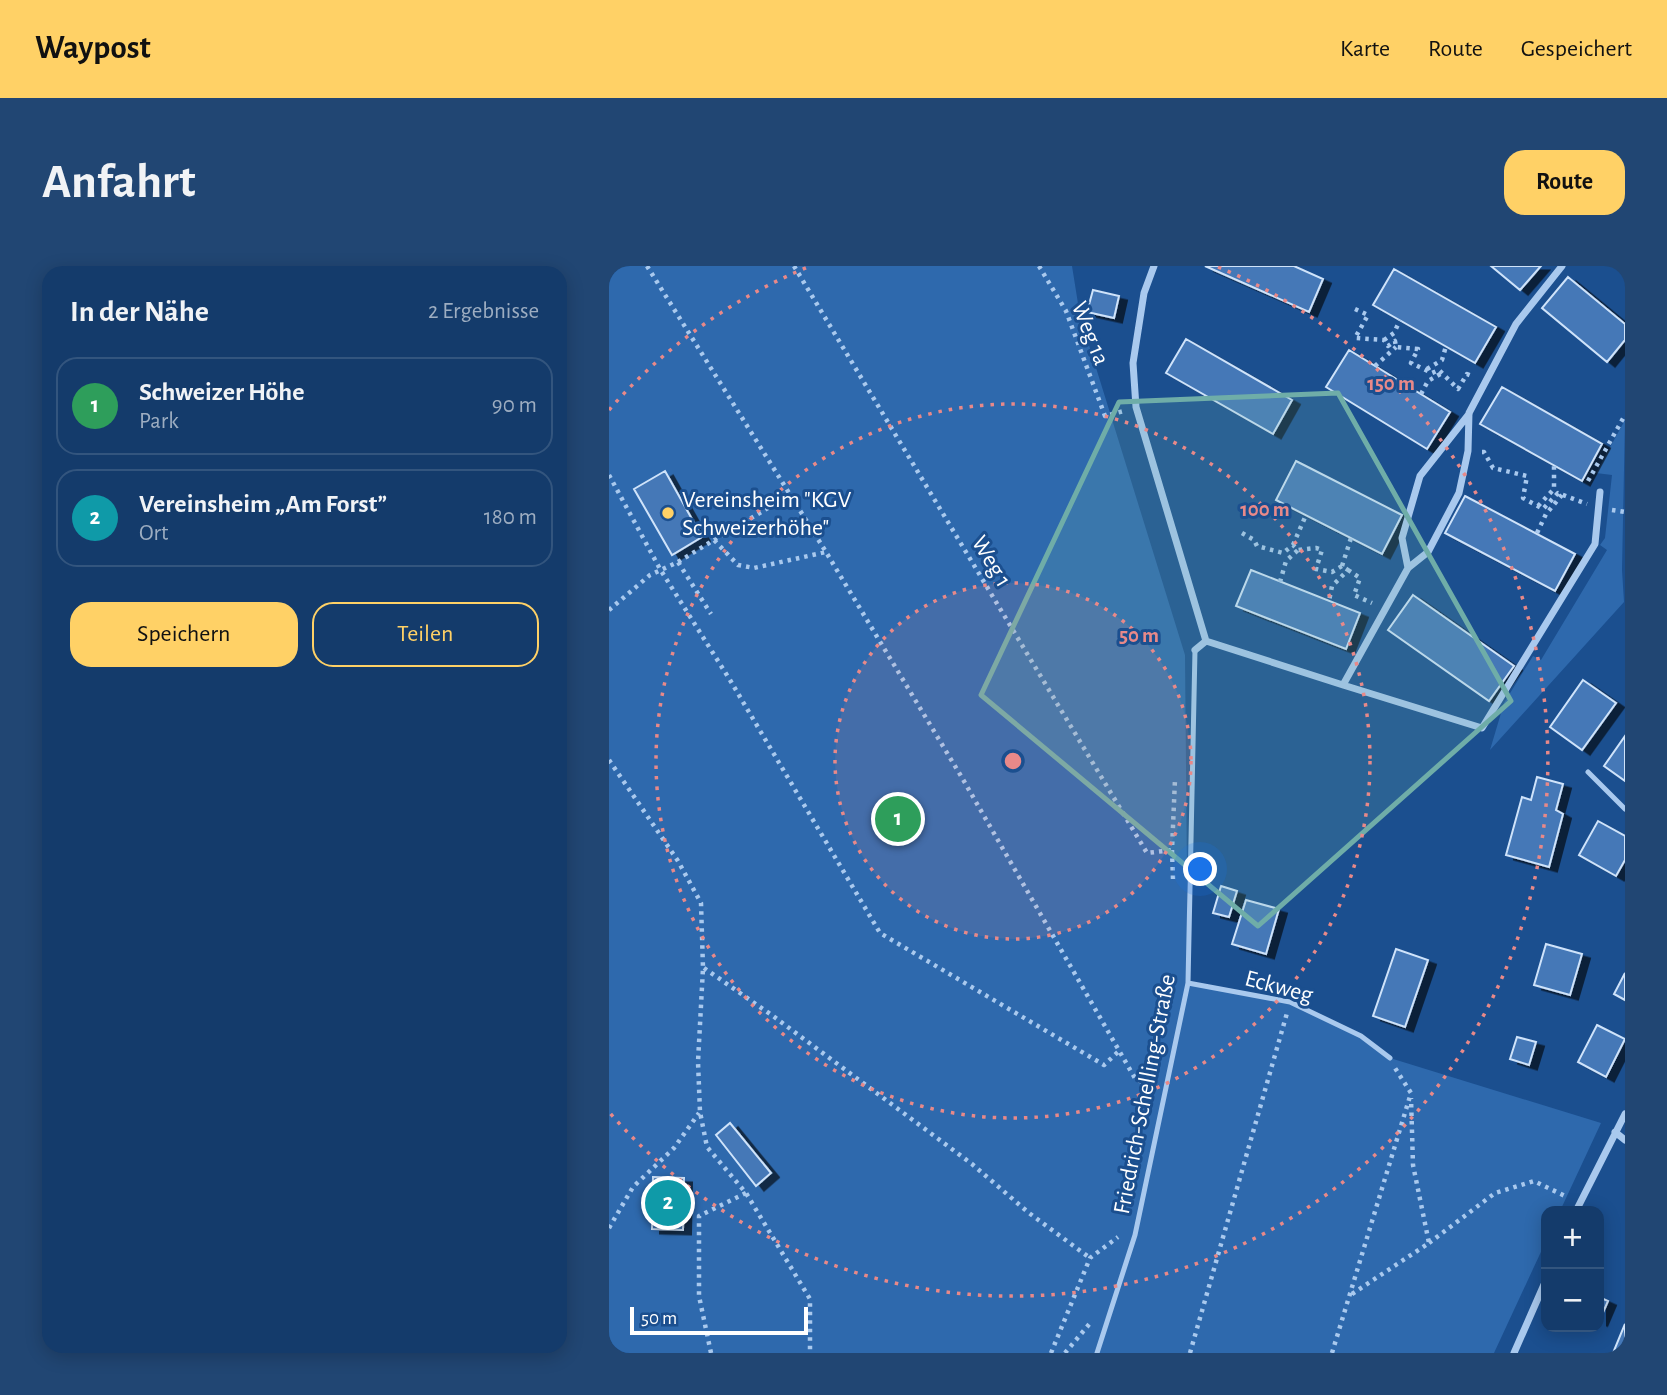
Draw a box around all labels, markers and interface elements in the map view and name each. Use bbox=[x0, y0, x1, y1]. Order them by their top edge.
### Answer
text: Waypost bbox=[35, 32, 151, 65]
text: Karte bbox=[1340, 37, 1390, 61]
text: Route bbox=[1428, 37, 1483, 61]
text: Gespeichert bbox=[1521, 37, 1632, 61]
button: Route bbox=[1504, 150, 1625, 215]
text: Anfahrt bbox=[42, 158, 196, 207]
text: In der Nähe bbox=[70, 297, 209, 327]
street label: Weg 1a bbox=[1067, 298, 1114, 369]
text: 2 Ergebnisse bbox=[428, 300, 539, 323]
text: 150 m bbox=[1367, 373, 1415, 394]
text: Schweizer Höhe bbox=[139, 379, 304, 405]
text: 1 bbox=[91, 394, 99, 417]
text: 90 m bbox=[492, 394, 537, 417]
text: Park bbox=[139, 410, 179, 433]
place label: Vereinsheim "KGV Schweizerhöhe" bbox=[682, 488, 852, 540]
text: Vereinsheim „Am Forst” bbox=[139, 491, 387, 517]
text: 100 m bbox=[1240, 499, 1290, 520]
marker: Vereinsheim "KGV Schweizerhöhe" bbox=[660, 505, 676, 521]
text: 2 bbox=[90, 506, 100, 529]
text: 180 m bbox=[484, 506, 537, 529]
text: Ort bbox=[139, 522, 168, 545]
street label: Weg 1 bbox=[967, 532, 1016, 591]
button: Speichern bbox=[70, 602, 298, 667]
button: Teilen bbox=[312, 602, 539, 667]
text: 50 m bbox=[1119, 625, 1159, 646]
centre of rings bbox=[1001, 749, 1025, 773]
pin: 1 bbox=[875, 793, 921, 845]
your location bbox=[1183, 852, 1217, 886]
street label: Eckweg bbox=[1242, 966, 1316, 1008]
street label: Friedrich-Schelling-Straße bbox=[1110, 972, 1180, 1216]
pin: 2 bbox=[645, 1177, 691, 1229]
map controls bbox=[1541, 1206, 1604, 1332]
button: + bbox=[1541, 1206, 1604, 1269]
button: − bbox=[1541, 1269, 1604, 1332]
scale bar bbox=[630, 1304, 809, 1336]
text: 50 m bbox=[641, 1309, 677, 1328]

